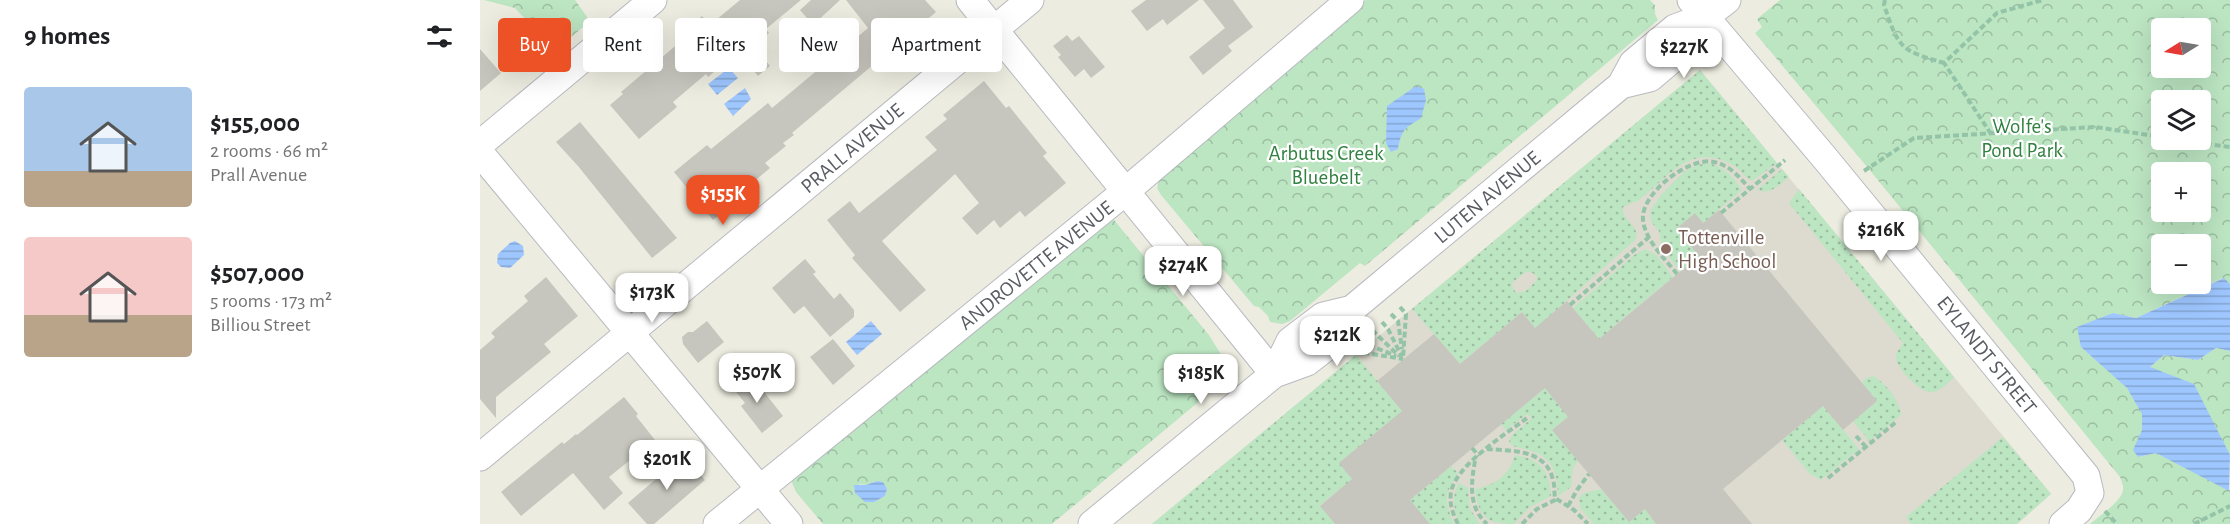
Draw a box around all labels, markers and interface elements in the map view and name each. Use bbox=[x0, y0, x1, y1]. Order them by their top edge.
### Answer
chip: Buy bbox=[498, 18, 571, 72]
chip: Rent bbox=[583, 18, 663, 72]
chip: Filters bbox=[675, 18, 767, 72]
chip: New bbox=[779, 18, 859, 72]
chip: Apartment bbox=[871, 18, 1002, 72]
north arrow bbox=[2151, 18, 2211, 78]
map controls bbox=[2151, 18, 2211, 294]
icon: filters bbox=[423, 20, 456, 53]
text: 9 homes bbox=[24, 23, 110, 49]
pin: $227K bbox=[1642, 28, 1726, 79]
text: $227K bbox=[1660, 37, 1708, 57]
button: layers bbox=[2151, 90, 2211, 150]
street label: PRALL AVENUE bbox=[797, 100, 908, 197]
text: $155,000 bbox=[210, 110, 300, 136]
icon: home bbox=[72, 111, 144, 183]
park label: Wolfe's Pond Park bbox=[1981, 116, 2063, 161]
text: 2 rooms · 66 m² bbox=[210, 141, 328, 161]
park label: Arbutus Creek Bluebelt bbox=[1268, 143, 1384, 188]
street label: LUTEN AVENUE bbox=[1430, 147, 1544, 248]
button: + bbox=[2151, 162, 2211, 222]
text: Prall Avenue bbox=[210, 165, 307, 185]
pin: $155K bbox=[681, 175, 765, 226]
text: $155K bbox=[700, 184, 746, 204]
street label: ANDROVETTE AVENUE bbox=[955, 197, 1117, 334]
pin: $216K bbox=[1839, 211, 1923, 262]
text: $216K bbox=[1858, 220, 1904, 240]
place label: Tottenville High School bbox=[1678, 227, 1776, 272]
button: − bbox=[2151, 234, 2211, 294]
marker: Tottenville High School bbox=[1659, 242, 1673, 256]
pin: $274K bbox=[1141, 246, 1225, 297]
text: $274K bbox=[1159, 255, 1207, 275]
text: $507,000 bbox=[210, 260, 304, 286]
icon: home bbox=[72, 261, 144, 333]
pin: $173K bbox=[610, 273, 694, 324]
text: $173K bbox=[629, 282, 675, 302]
text: 5 rooms · 173 m² bbox=[210, 291, 332, 311]
street label: EYLANDT STREET bbox=[1933, 292, 2040, 418]
text: Billiou Street bbox=[210, 315, 311, 335]
pin: $212K bbox=[1295, 316, 1379, 367]
text: $212K bbox=[1314, 325, 1360, 345]
pin: $507K bbox=[715, 353, 799, 404]
pin: $185K bbox=[1159, 354, 1243, 405]
text: $507K bbox=[733, 362, 781, 382]
text: $185K bbox=[1178, 363, 1224, 383]
pin: $201K bbox=[625, 440, 709, 491]
text: $201K bbox=[643, 449, 691, 469]

